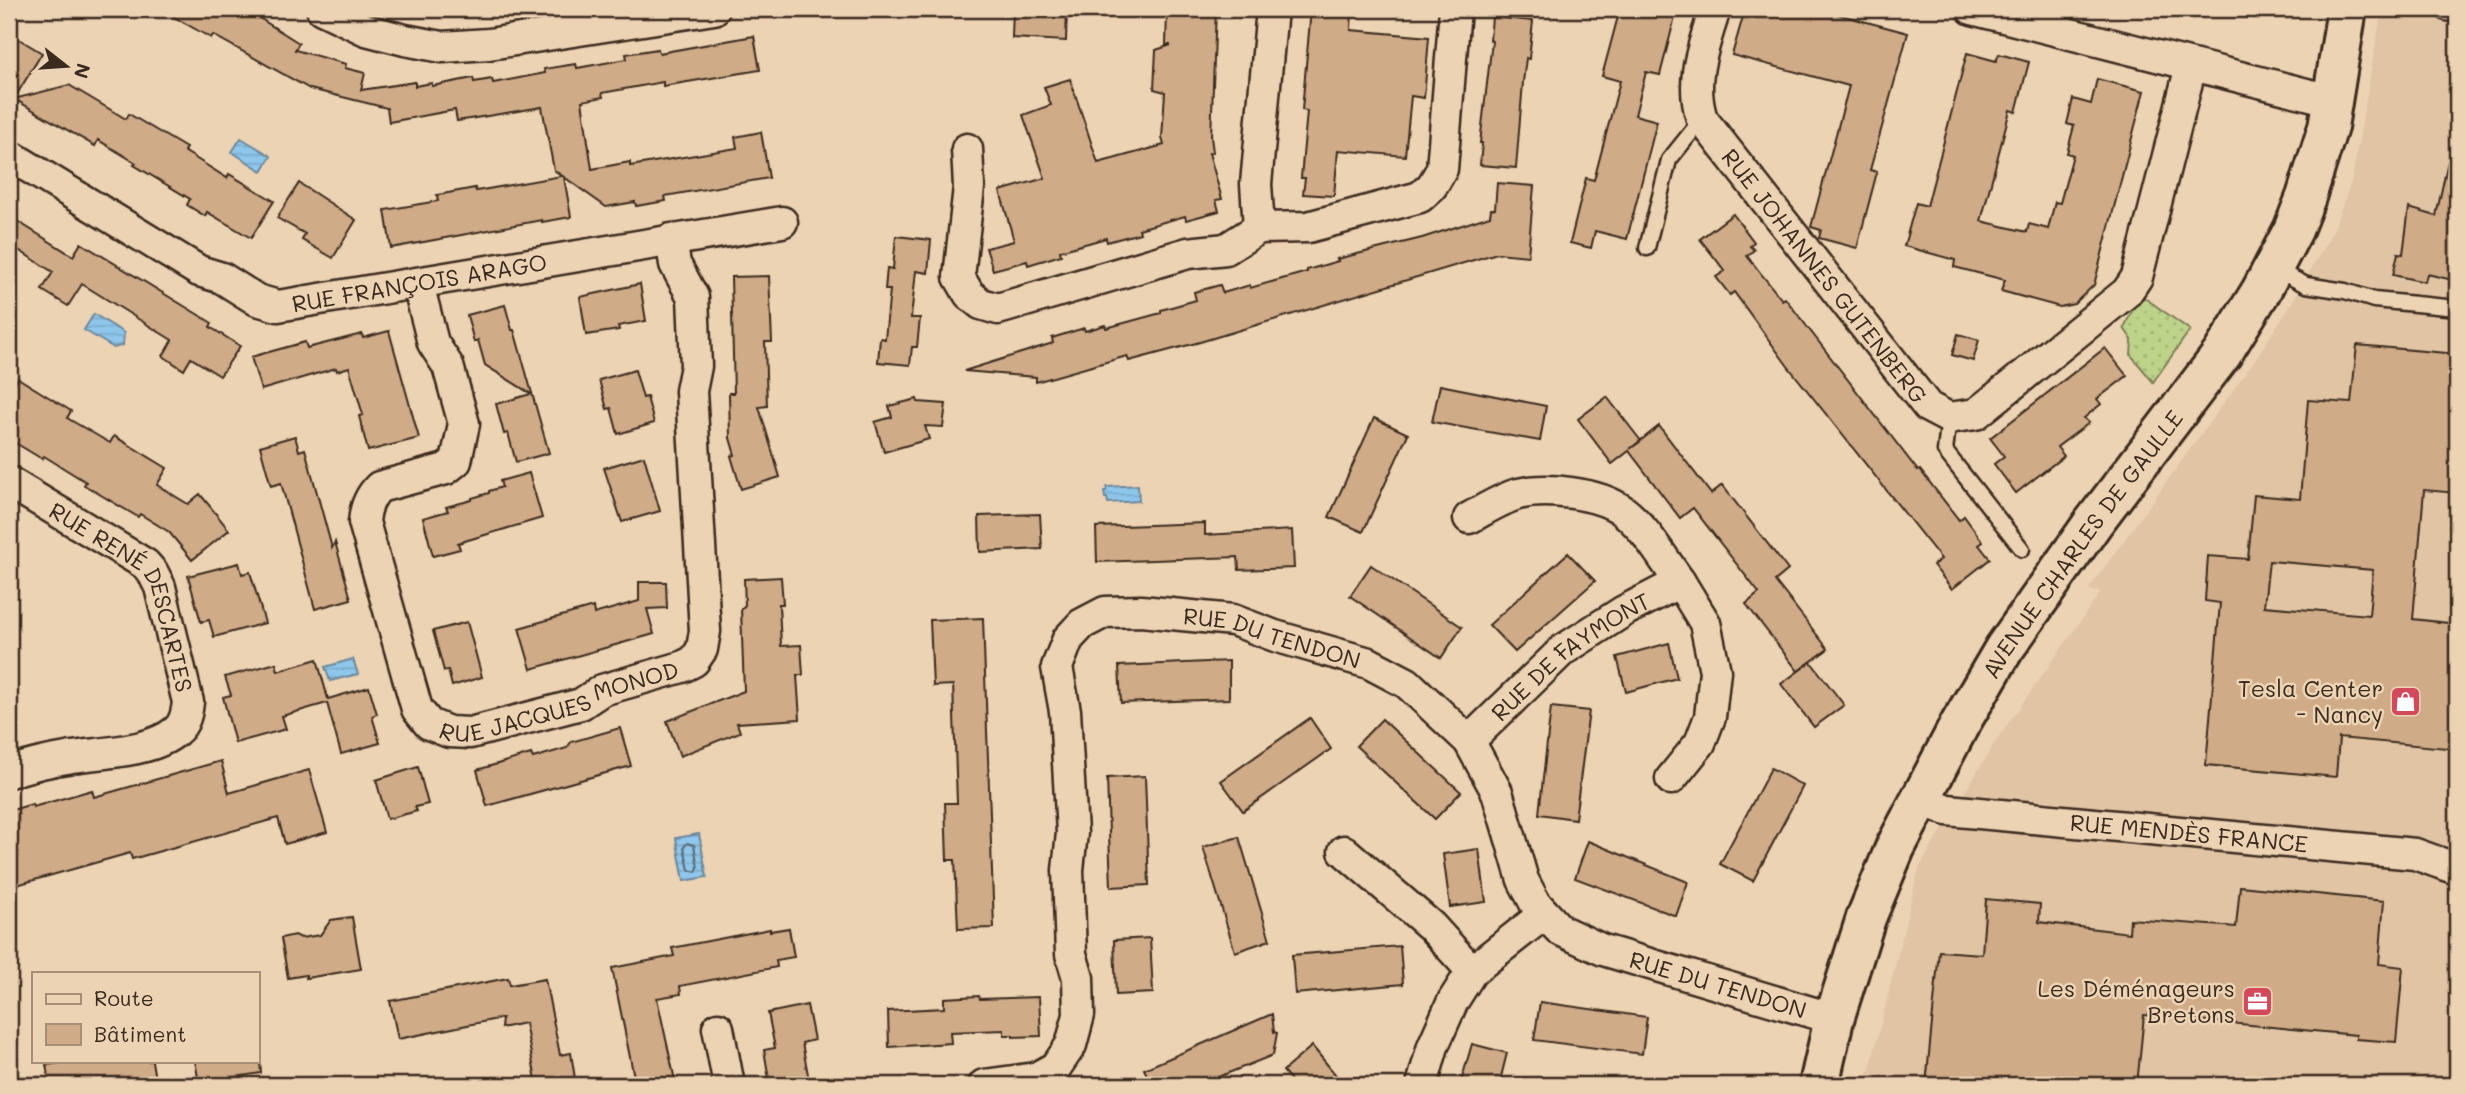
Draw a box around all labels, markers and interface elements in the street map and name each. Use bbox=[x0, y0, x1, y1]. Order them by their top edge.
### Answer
north arrow bbox=[32, 32, 102, 102]
text: N bbox=[69, 61, 97, 82]
street label: RUE JOHANNES GUTENBERG bbox=[1716, 142, 1934, 409]
street label: RUE FRANÇOIS ARAGO bbox=[289, 246, 549, 318]
street label: AVENUE CHARLES DE GAULLE bbox=[1975, 404, 2189, 684]
street label: RUE RENÉ DESCARTES bbox=[44, 495, 200, 695]
street label: RUE DE FAYMONT bbox=[1484, 585, 1655, 727]
street label: RUE DU TENDON bbox=[1182, 600, 1364, 675]
street label: RUE JACQUES MONOD bbox=[435, 654, 682, 748]
place label: Tesla Center - Nancy bbox=[2238, 673, 2383, 729]
shop icon: Tesla Center - Nancy bbox=[2389, 684, 2423, 718]
street label: RUE MENDÈS FRANCE bbox=[2069, 807, 2309, 859]
street label: RUE DU TENDON bbox=[1626, 944, 1810, 1025]
legend bbox=[32, 972, 259, 1062]
place label: Les Déménageurs Bretons bbox=[2038, 973, 2235, 1029]
text: Route bbox=[94, 984, 154, 1011]
office icon: Les Déménageurs Bretons bbox=[2241, 984, 2275, 1018]
text: Bâtiment bbox=[94, 1020, 186, 1047]

